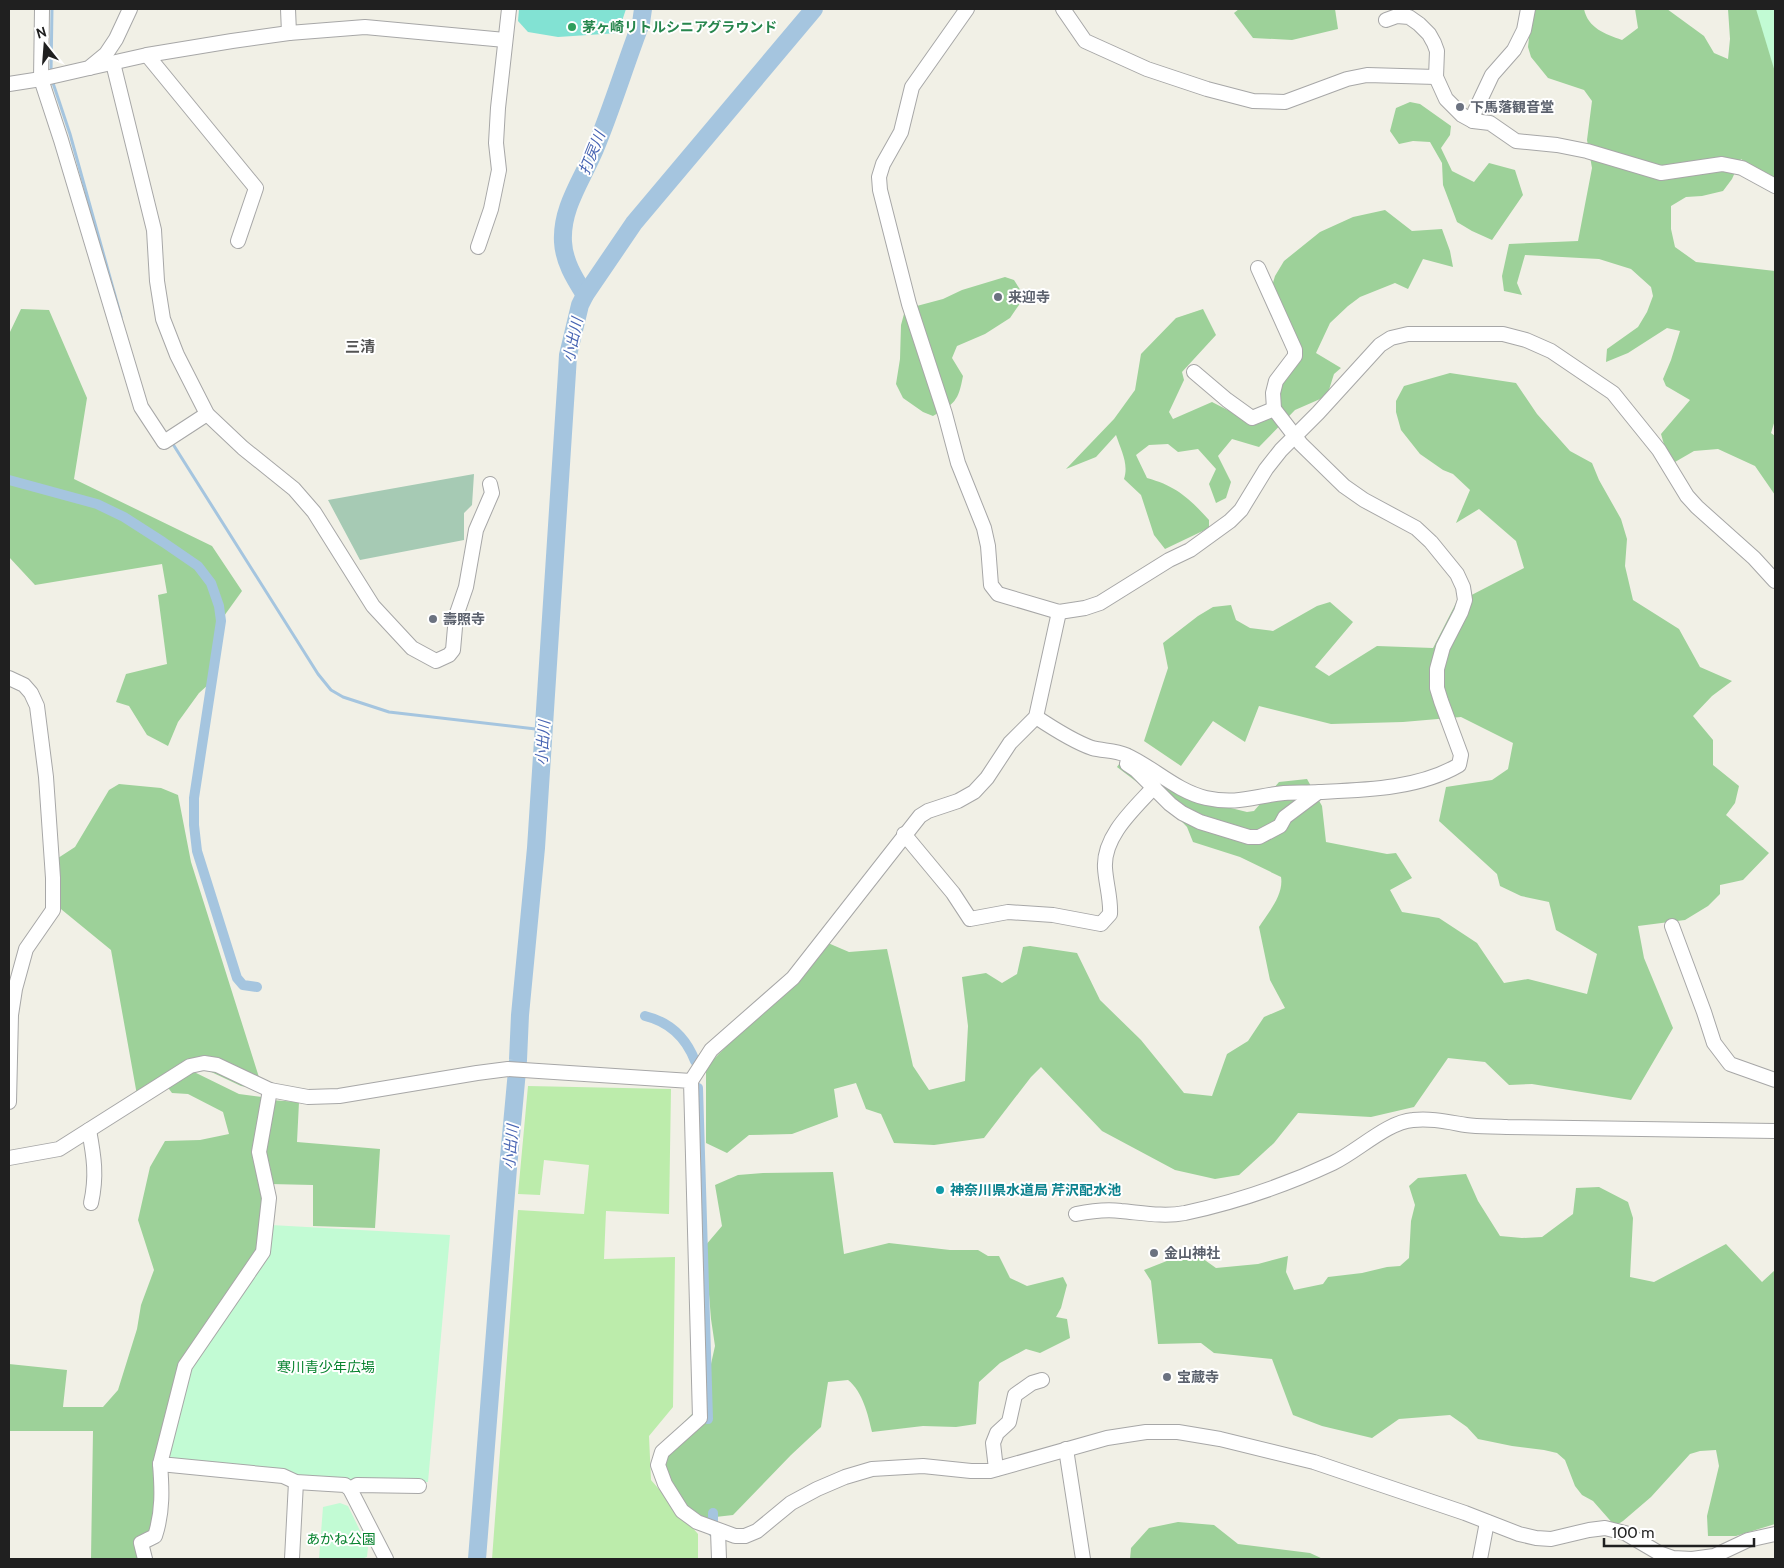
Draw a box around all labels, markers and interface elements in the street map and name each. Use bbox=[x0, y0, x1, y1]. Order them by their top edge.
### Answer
place label: 茅ヶ崎リトルシニアグラウンド bbox=[582, 18, 777, 36]
north arrow bbox=[20, 20, 70, 70]
marker: 茅ヶ崎リトルシニアグラウンド bbox=[566, 21, 578, 33]
text: N bbox=[34, 23, 49, 43]
place label: 下馬落観音堂 bbox=[1470, 98, 1554, 116]
marker: 下馬落観音堂 bbox=[1454, 101, 1466, 113]
water label: 打戻川 bbox=[575, 127, 610, 177]
place label: 来迎寺 bbox=[1008, 288, 1050, 306]
marker: 来迎寺 bbox=[992, 291, 1004, 303]
water label: 小出川 bbox=[560, 314, 587, 364]
district label: 三清 bbox=[345, 338, 375, 356]
place label: 壽照寺 bbox=[443, 610, 485, 628]
marker: 壽照寺 bbox=[427, 613, 439, 625]
water label: 小出川 bbox=[532, 718, 554, 766]
water label: 小出川 bbox=[500, 1122, 522, 1170]
place label: 神奈川県水道局 芹沢配水池 bbox=[950, 1181, 1121, 1199]
marker: 神奈川県水道局 芹沢配水池 bbox=[934, 1184, 946, 1196]
place label: 金山神社 bbox=[1164, 1244, 1220, 1262]
marker: 金山神社 bbox=[1148, 1247, 1160, 1259]
park label: 寒川青少年広場 bbox=[277, 1358, 375, 1376]
place label: 宝蔵寺 bbox=[1177, 1368, 1219, 1386]
marker: 宝蔵寺 bbox=[1161, 1371, 1173, 1383]
scale bar bbox=[1604, 1516, 1754, 1548]
text: 100 m bbox=[1612, 1524, 1654, 1542]
park label: あかね公園 bbox=[306, 1530, 376, 1548]

